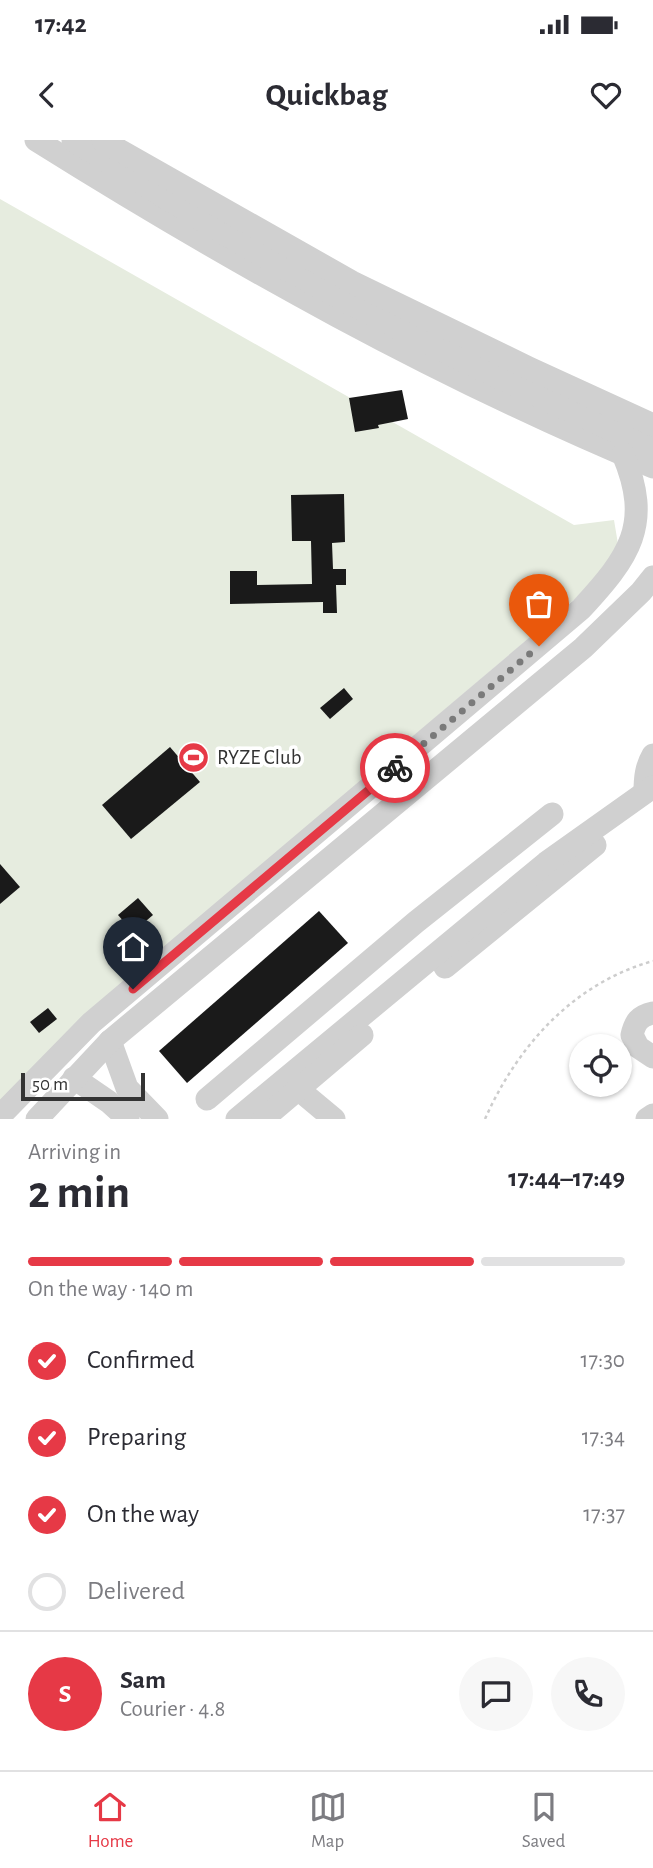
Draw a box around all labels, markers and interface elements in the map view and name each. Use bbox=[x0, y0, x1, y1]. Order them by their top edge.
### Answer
text: 17:42 bbox=[35, 11, 87, 37]
icon: back bbox=[28, 76, 66, 114]
icon: heart bbox=[587, 76, 625, 114]
text: Quickbag bbox=[266, 79, 387, 111]
pin bbox=[509, 574, 569, 646]
icon: bag bbox=[520, 585, 558, 623]
courier bbox=[360, 733, 430, 803]
sports icon: RYZE Club bbox=[177, 740, 211, 774]
place label: RYZE Club bbox=[217, 747, 301, 768]
icon: bike bbox=[376, 749, 414, 787]
pin bbox=[103, 917, 163, 989]
icon: home bbox=[114, 928, 152, 966]
map controls bbox=[569, 1034, 632, 1097]
button: locate bbox=[569, 1034, 632, 1097]
scale bar bbox=[21, 1070, 145, 1102]
text: 50 m bbox=[32, 1075, 68, 1094]
text: Arriving in bbox=[28, 1141, 121, 1164]
text: 17:44–17:49 bbox=[508, 1165, 625, 1191]
text: 2 min bbox=[28, 1170, 130, 1216]
text: On the way · 140 m bbox=[28, 1278, 193, 1301]
icon: check bbox=[28, 1342, 66, 1380]
text: Confirmed bbox=[87, 1347, 195, 1373]
text: 17:30 bbox=[581, 1349, 625, 1372]
icon: check bbox=[28, 1419, 66, 1457]
text: Preparing bbox=[87, 1424, 186, 1450]
text: 17:34 bbox=[582, 1426, 625, 1449]
icon: check bbox=[28, 1496, 66, 1534]
text: On the way bbox=[87, 1501, 199, 1527]
text: 17:37 bbox=[583, 1503, 625, 1526]
text: Delivered bbox=[87, 1578, 185, 1604]
button: chat bbox=[459, 1657, 533, 1731]
button: phone bbox=[551, 1657, 625, 1731]
text: Sam bbox=[120, 1667, 166, 1693]
text: S bbox=[59, 1681, 71, 1707]
text: Courier · 4.8 bbox=[120, 1698, 225, 1721]
tab: Home bbox=[88, 1788, 133, 1853]
tab: Map bbox=[309, 1788, 347, 1853]
tab: Saved bbox=[522, 1788, 565, 1853]

